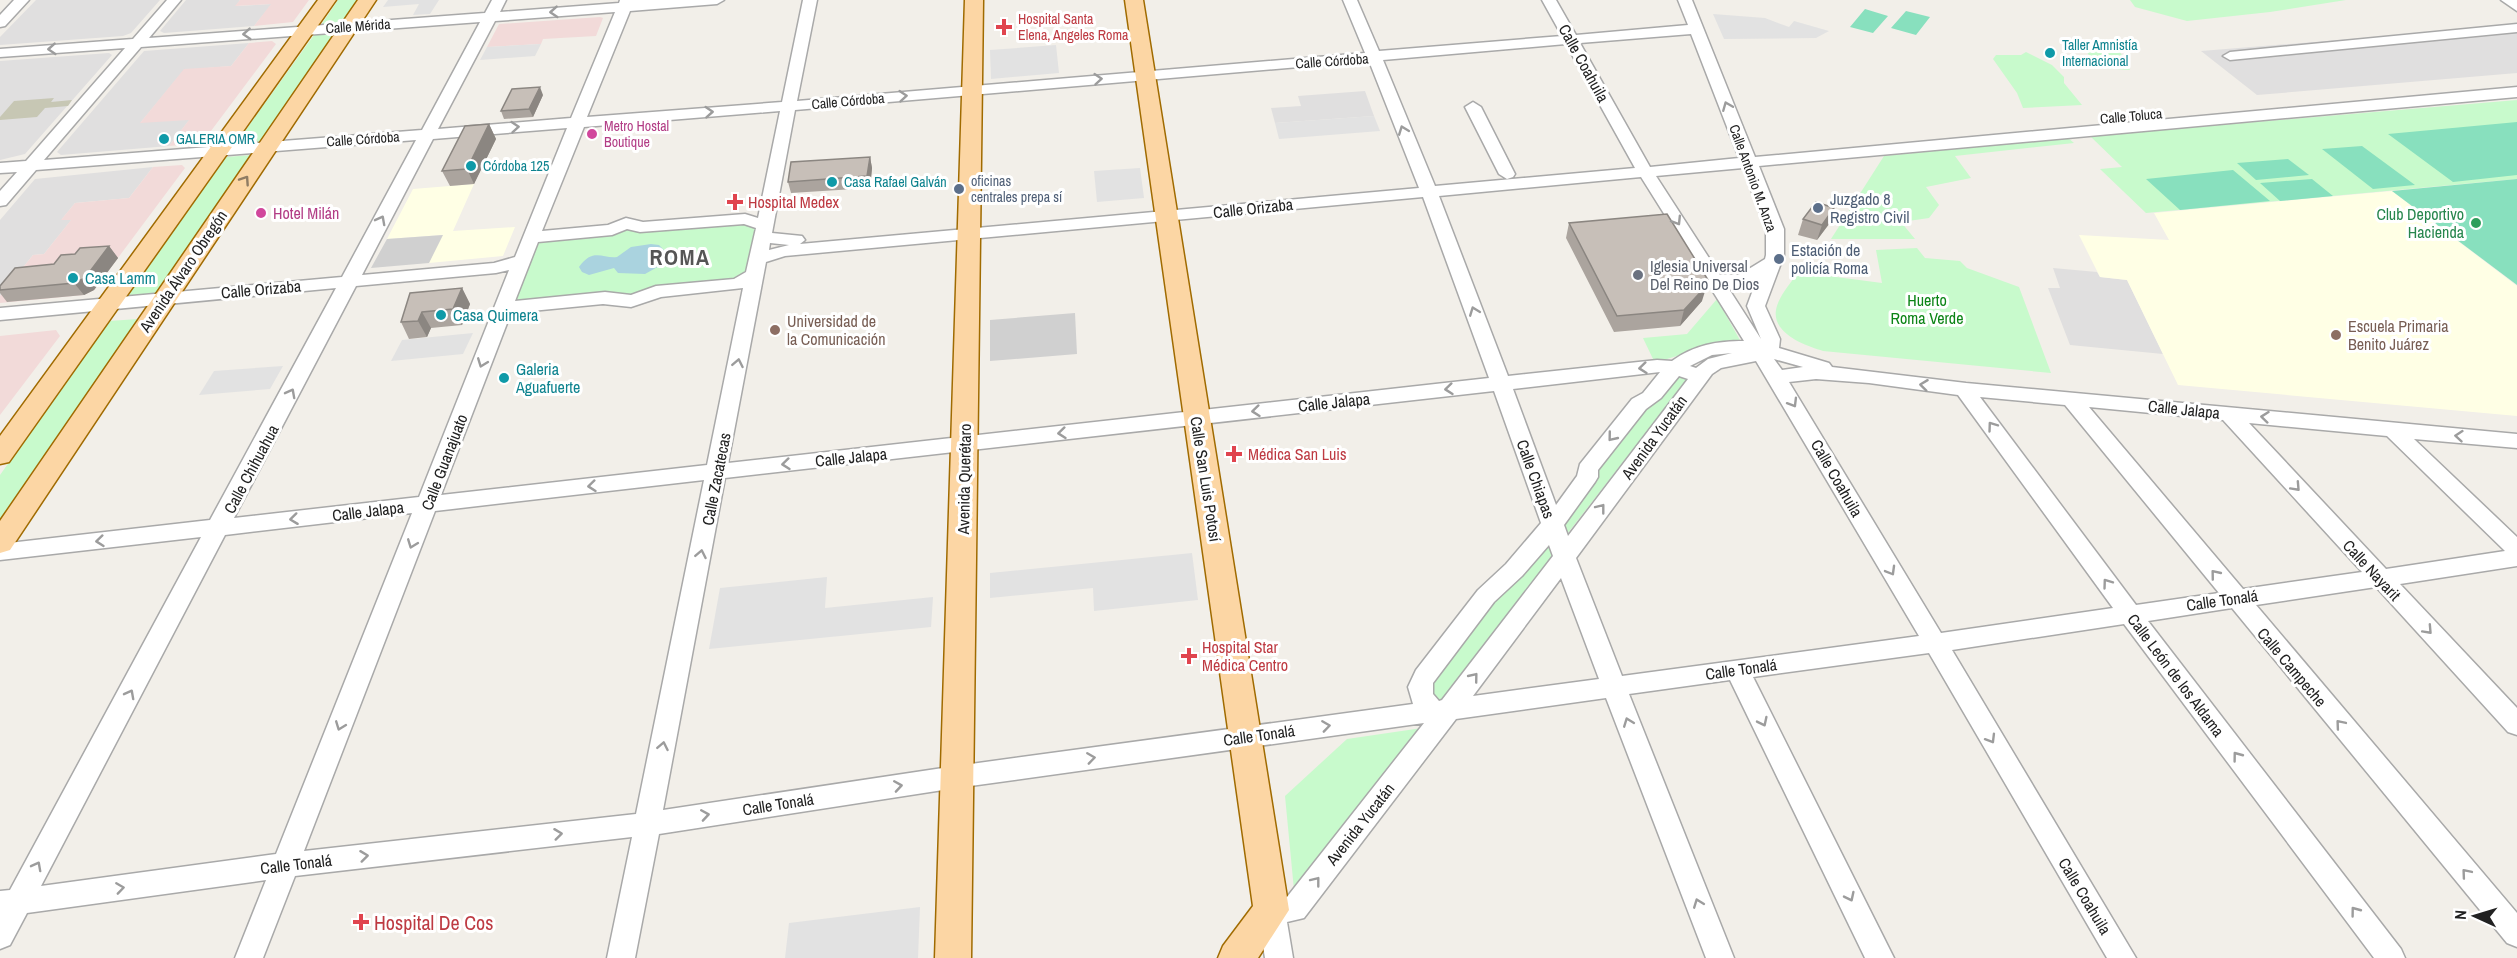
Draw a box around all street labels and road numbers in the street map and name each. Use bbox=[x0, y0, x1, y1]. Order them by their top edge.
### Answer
street label: Calle Mérida bbox=[325, 15, 392, 37]
street label: Calle Coahuila bbox=[1554, 20, 1615, 107]
street label: Calle Córdoba bbox=[1295, 49, 1370, 73]
street label: Calle Córdoba bbox=[811, 89, 886, 113]
street label: Calle Toluca bbox=[2099, 104, 2163, 128]
street label: Calle Antonio M. Anza bbox=[1725, 122, 1781, 235]
street label: Calle Córdoba bbox=[326, 127, 401, 151]
street label: Calle Orizaba bbox=[1212, 193, 1295, 223]
street label: Avenida Álvaro Obregón bbox=[133, 206, 232, 337]
street label: Calle Orizaba bbox=[220, 274, 303, 303]
street label: Calle Jalapa bbox=[1297, 387, 1372, 417]
street label: Avenida Yucatán bbox=[1615, 391, 1692, 484]
street label: Calle Jalapa bbox=[2147, 394, 2222, 424]
street label: Calle Guanajuato bbox=[416, 411, 472, 513]
street label: Calle San Luis Potosí bbox=[1185, 415, 1227, 543]
street label: Calle Chihuahua bbox=[218, 420, 284, 517]
street label: Avenida Querétaro bbox=[952, 423, 976, 536]
street label: Calle Zacatecas bbox=[696, 431, 736, 527]
street label: Calle Coahuila bbox=[1806, 435, 1868, 521]
street label: Calle Chiapas bbox=[1512, 437, 1560, 521]
street label: Calle Jalapa bbox=[814, 442, 889, 472]
street label: Calle Jalapa bbox=[331, 496, 406, 526]
street label: Calle Nayarit bbox=[2338, 535, 2406, 605]
street label: Calle Tonalá bbox=[2185, 584, 2260, 616]
street label: Calle León de los Aldama bbox=[2122, 609, 2230, 742]
street label: Calle Campeche bbox=[2252, 623, 2332, 711]
street label: Calle Tonalá bbox=[1704, 653, 1779, 685]
street label: Calle Tonalá bbox=[1222, 719, 1297, 751]
street label: Avenida Yucatán bbox=[1320, 778, 1399, 870]
street label: Calle Tonalá bbox=[741, 787, 816, 820]
street label: Calle Tonalá bbox=[259, 849, 334, 879]
street label: Calle Coahuila bbox=[2053, 853, 2117, 939]

